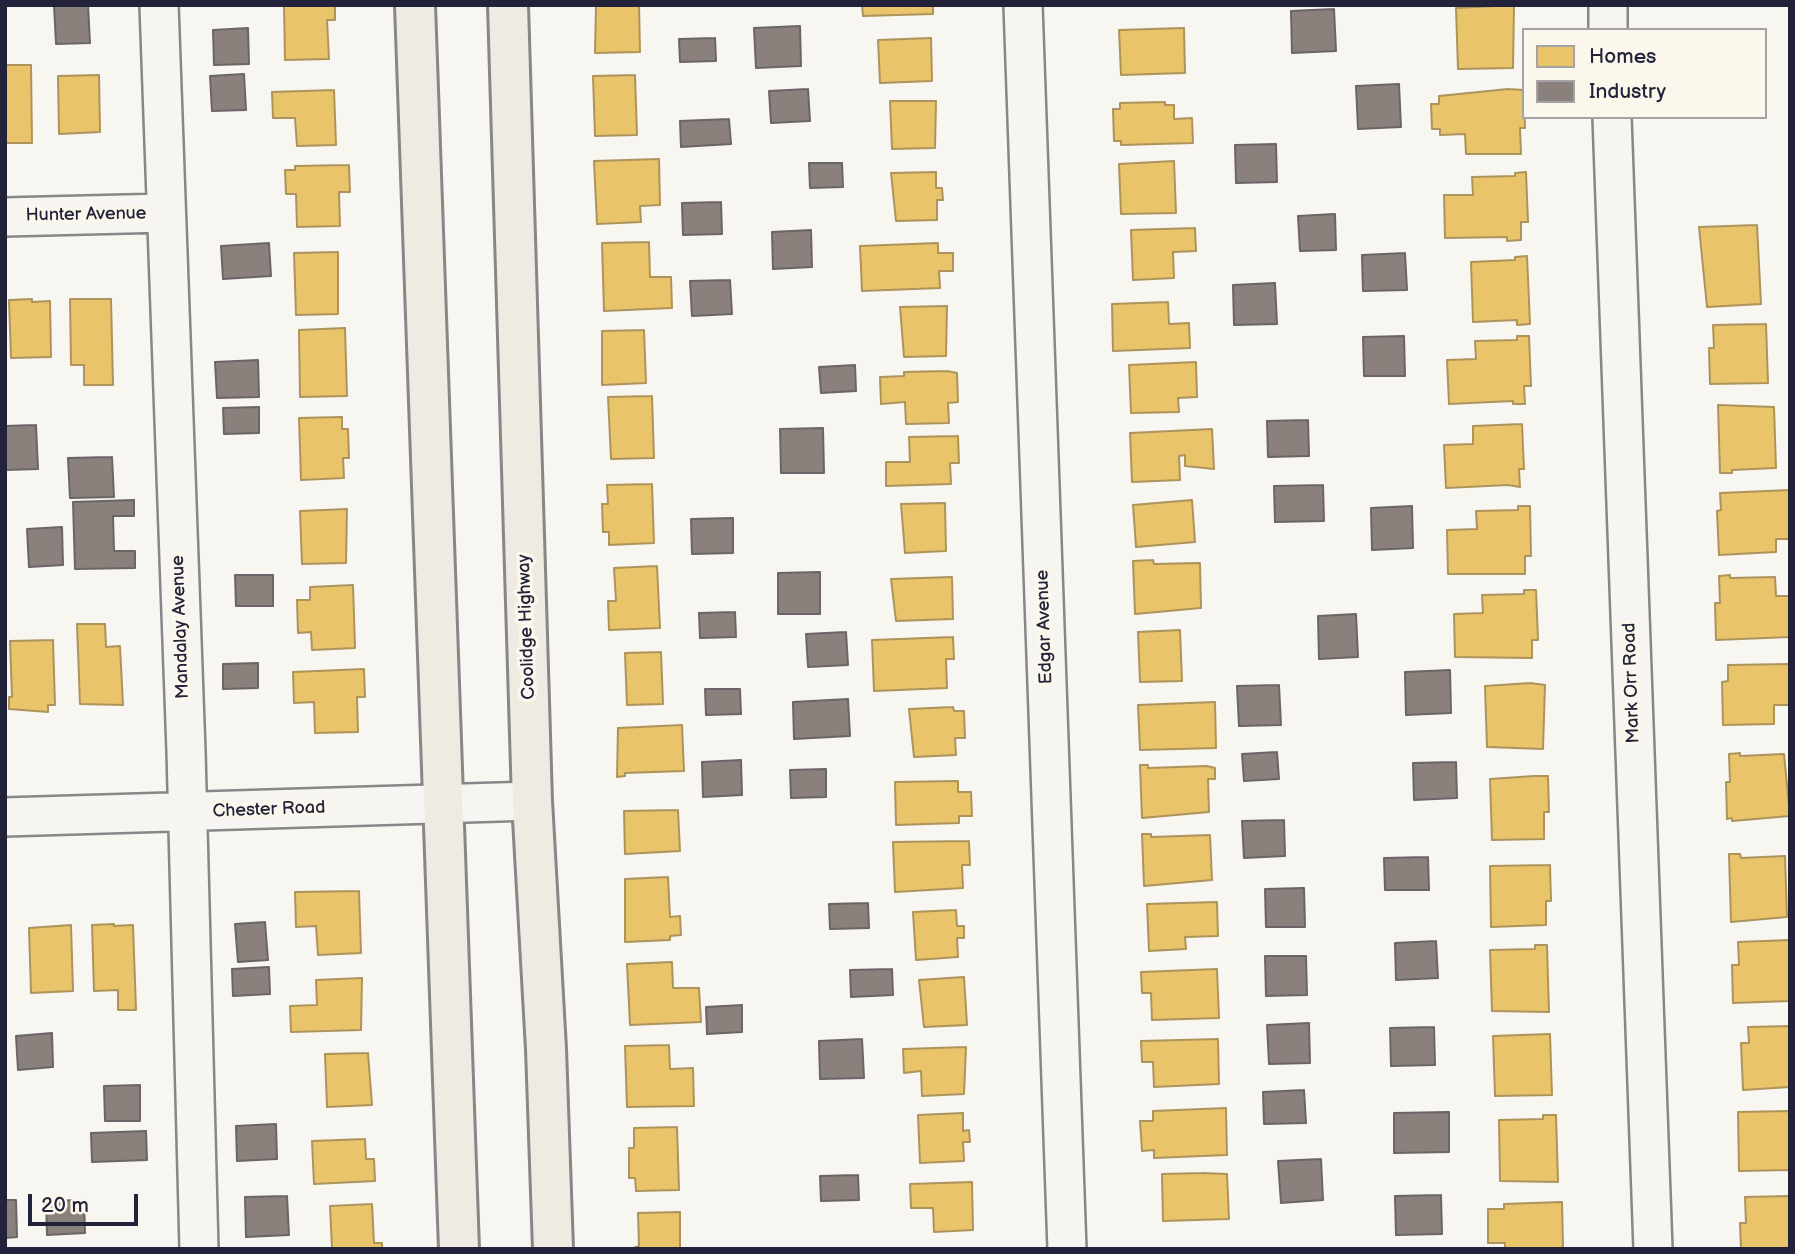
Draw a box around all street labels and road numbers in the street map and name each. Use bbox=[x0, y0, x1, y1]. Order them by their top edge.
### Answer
street label: Hunter Avenue bbox=[25, 203, 147, 227]
street label: Coolidge Highway bbox=[514, 554, 540, 700]
street label: Mandalay Avenue bbox=[168, 555, 194, 699]
street label: Edgar Avenue bbox=[1032, 569, 1058, 685]
street label: Mark Orr Road bbox=[1619, 622, 1645, 744]
street label: Chester Road bbox=[212, 797, 326, 823]

